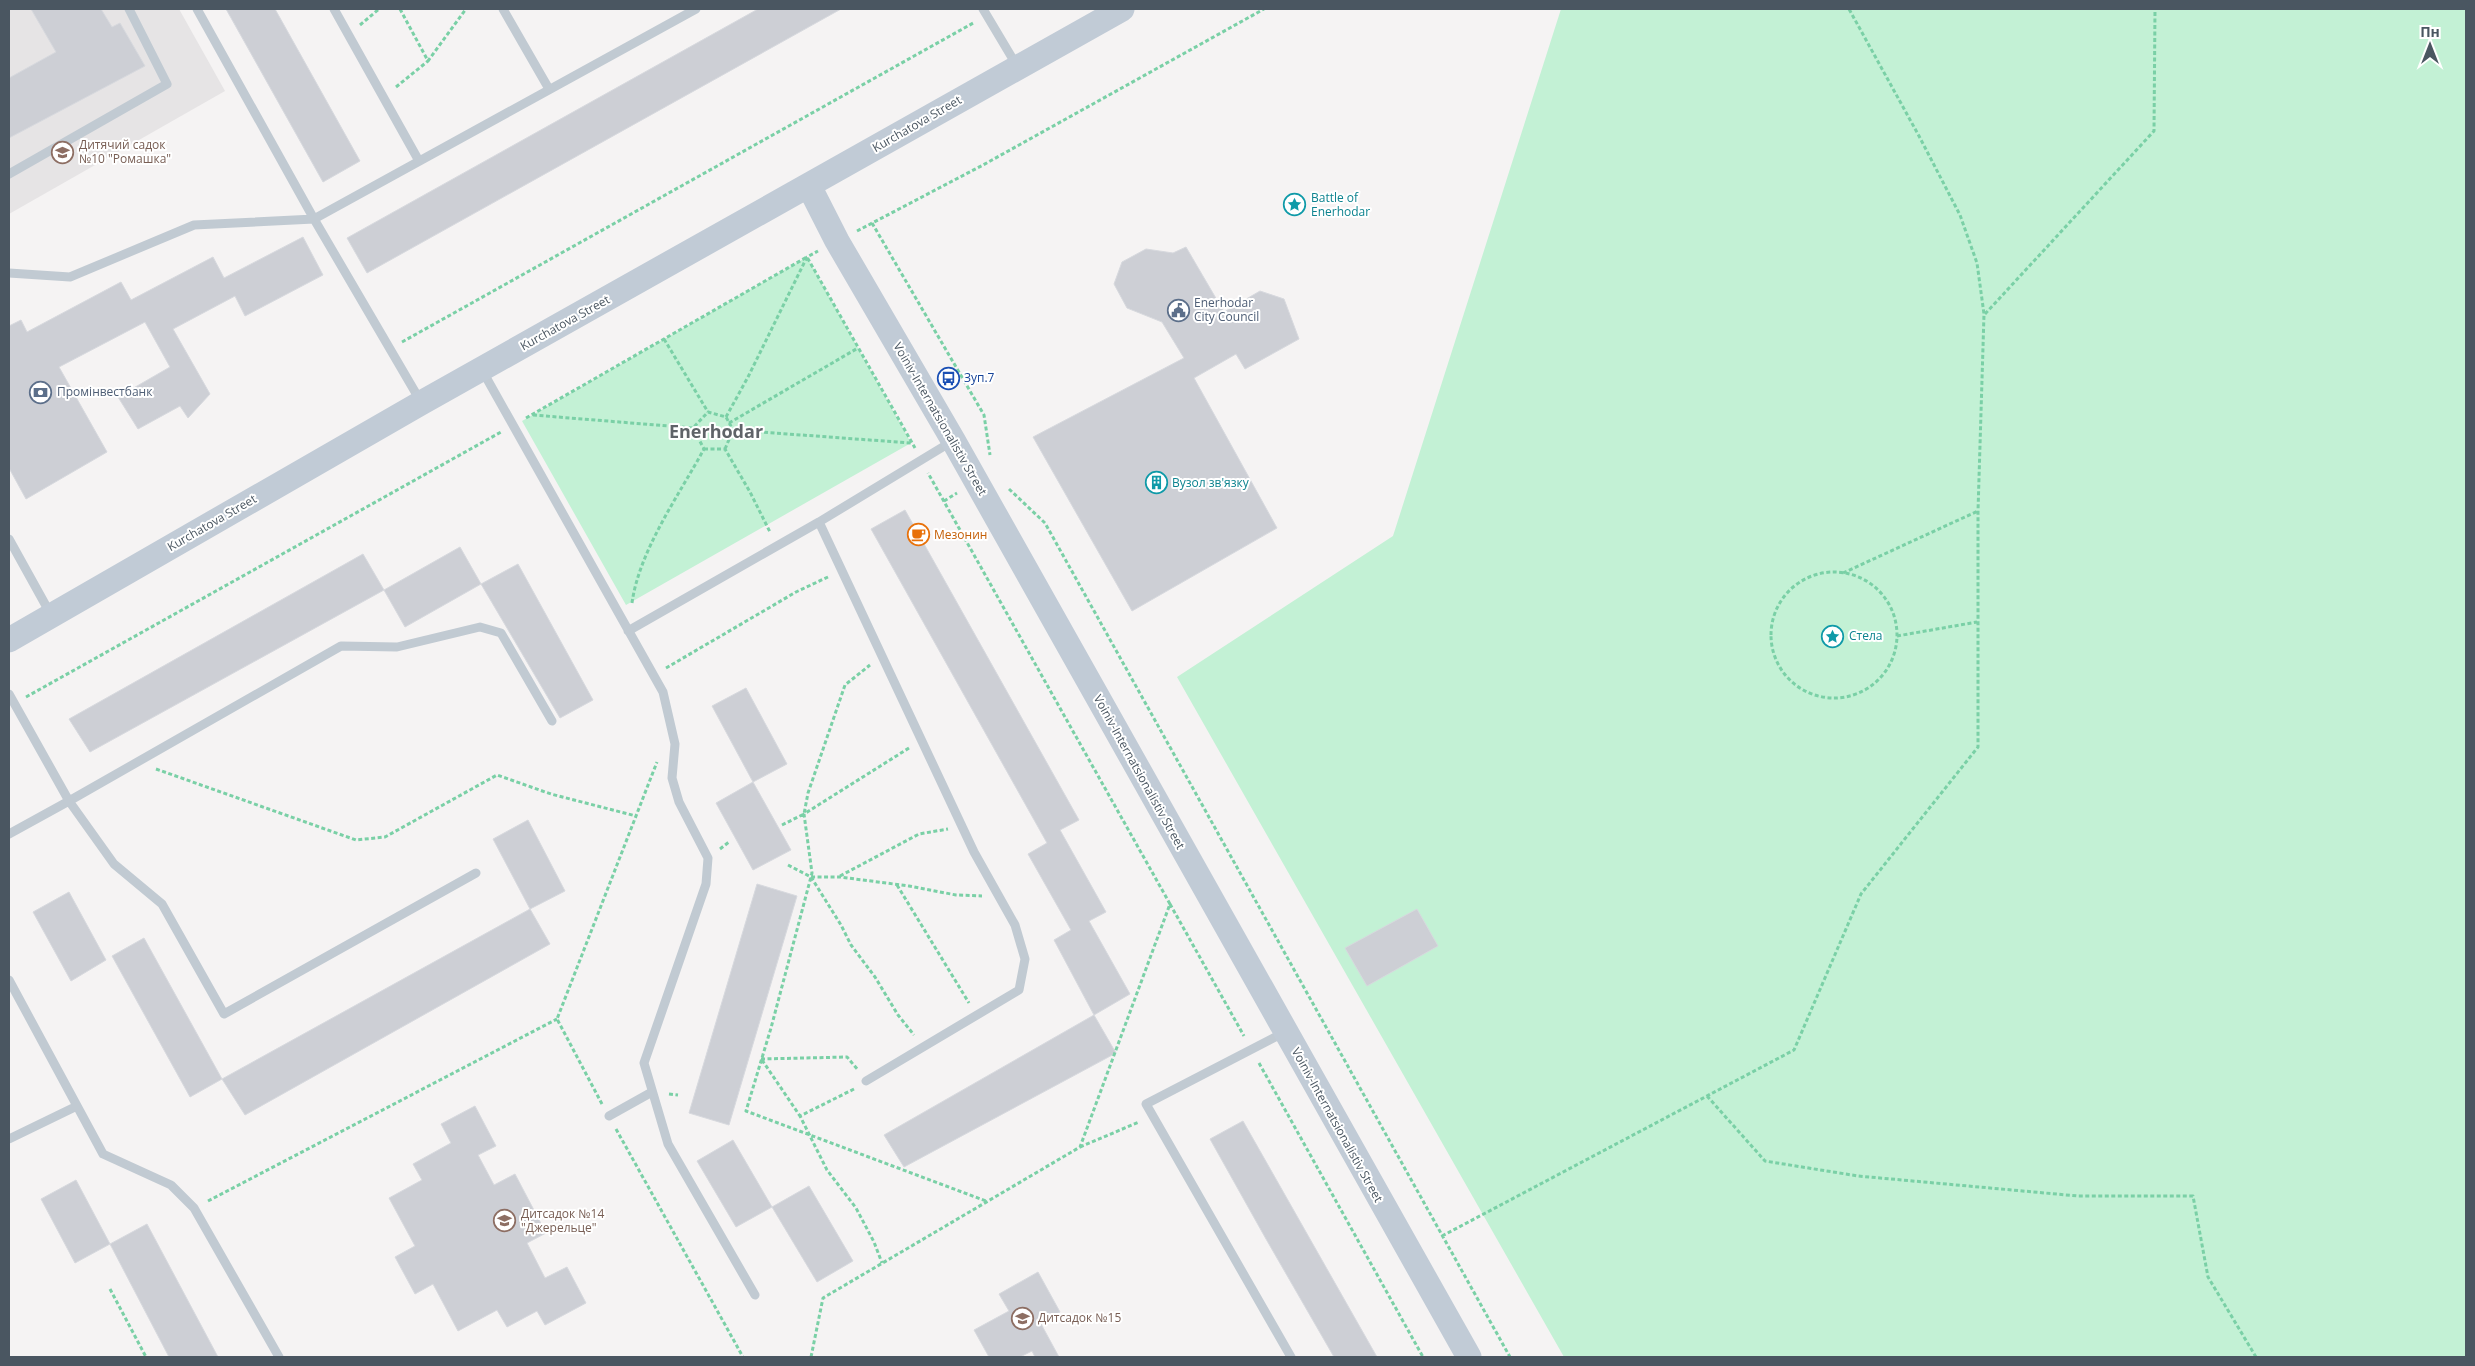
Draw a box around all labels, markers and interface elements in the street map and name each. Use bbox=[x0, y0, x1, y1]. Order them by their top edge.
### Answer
north arrow bbox=[2405, 20, 2455, 70]
text: Пн bbox=[2420, 22, 2440, 41]
street label: Kurchatova Street bbox=[869, 91, 964, 156]
place label: Дитячий садок №10 "Ромашка" bbox=[79, 136, 171, 167]
school or university icon: Дитячий садок №10 "Ромашка" bbox=[51, 140, 75, 164]
place label: Battle of Enerhodar bbox=[1311, 189, 1370, 220]
place icon: Battle of Enerhodar bbox=[1283, 193, 1307, 217]
street label: Kurchatova Street bbox=[517, 291, 613, 354]
place label: Enerhodar City Council bbox=[1194, 294, 1259, 325]
public building icon: Enerhodar City Council bbox=[1166, 298, 1190, 322]
street label: Voiniv-Internatsionalistiv Street bbox=[889, 339, 991, 498]
bus stop icon: Зуп.7 bbox=[936, 366, 960, 390]
place label: Зуп.7 bbox=[964, 369, 995, 386]
bank icon: Промінвестбанк bbox=[29, 380, 53, 404]
place label: Промінвестбанк bbox=[57, 383, 153, 400]
district label: Enerhodar bbox=[669, 419, 763, 443]
building icon: Вузол зв'язку bbox=[1144, 471, 1168, 495]
place label: Вузол зв'язку bbox=[1172, 474, 1250, 491]
street label: Kurchatova Street bbox=[164, 490, 259, 555]
cafe icon: Мезонин bbox=[906, 523, 930, 547]
place label: Мезонин bbox=[934, 526, 987, 543]
place icon: Стела bbox=[1821, 624, 1845, 648]
place label: Стела bbox=[1849, 627, 1882, 644]
street label: Voiniv-Internatsionalistiv Street bbox=[1090, 691, 1189, 852]
street label: Voiniv-Internatsionalistiv Street bbox=[1288, 1044, 1387, 1205]
place label: Дитсадок №14 "Джерельце" bbox=[521, 1205, 604, 1236]
school or university icon: Дитсадок №14 "Джерельце" bbox=[493, 1209, 517, 1233]
school or university icon: Дитсадок №15 bbox=[1010, 1306, 1034, 1330]
place label: Дитсадок №15 bbox=[1038, 1309, 1121, 1326]

